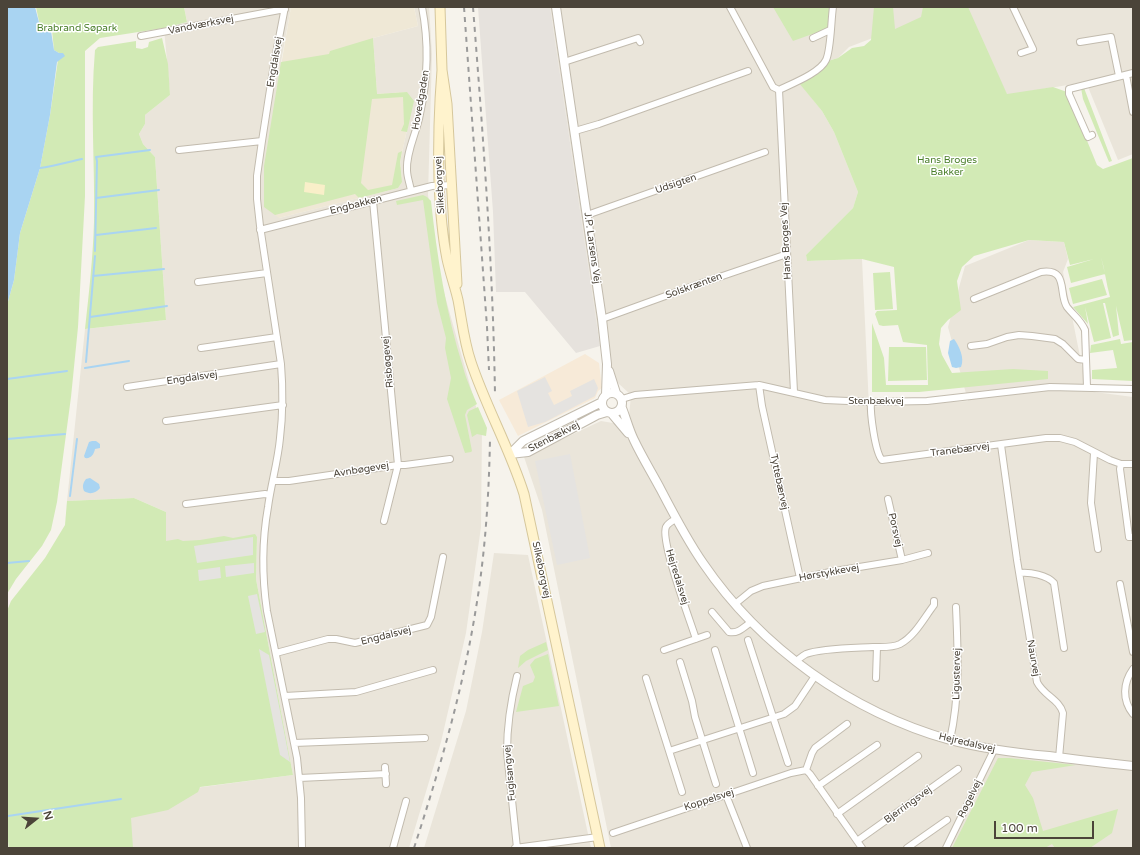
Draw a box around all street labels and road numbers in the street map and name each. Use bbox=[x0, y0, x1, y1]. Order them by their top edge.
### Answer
street label: Vandværksvej bbox=[167, 13, 235, 37]
street label: Engdalsvej bbox=[265, 36, 285, 88]
street label: Hovedgaden bbox=[410, 69, 432, 131]
street label: Silkeborgvej bbox=[432, 156, 448, 214]
street label: Udsigten bbox=[654, 171, 698, 197]
street label: Engbakken bbox=[329, 193, 383, 217]
street label: Hans Broges Vej bbox=[778, 202, 794, 280]
street label: J.P. Larsens Vej bbox=[581, 211, 603, 285]
street label: Solskrænten bbox=[664, 270, 724, 302]
street label: Risbøgevej bbox=[380, 336, 396, 388]
street label: Engdalsvej bbox=[166, 368, 218, 388]
street label: Stenbækvej bbox=[848, 395, 904, 407]
street label: Stenbækvej bbox=[526, 419, 582, 455]
street label: Tranebærvej bbox=[930, 440, 990, 460]
street label: Tyttebærvej bbox=[767, 453, 791, 511]
street label: Avnbøgevej bbox=[332, 460, 390, 480]
street label: Porsvej bbox=[885, 512, 905, 548]
street label: Silkeborgvej bbox=[529, 540, 553, 600]
street label: Hejredalsvej bbox=[663, 548, 691, 606]
street label: Hørstykkevej bbox=[798, 562, 860, 584]
street label: Engdalsvej bbox=[360, 624, 412, 648]
street label: Naurvej bbox=[1024, 639, 1042, 677]
street label: Ligustervej bbox=[951, 648, 963, 700]
street label: Hejredalsvej bbox=[938, 731, 996, 755]
street label: Fuglsangvej bbox=[502, 744, 518, 802]
street label: Røgelvej bbox=[956, 778, 984, 820]
street label: Bjerringsvej bbox=[882, 784, 934, 826]
street label: Koppelsvej bbox=[683, 786, 735, 814]

